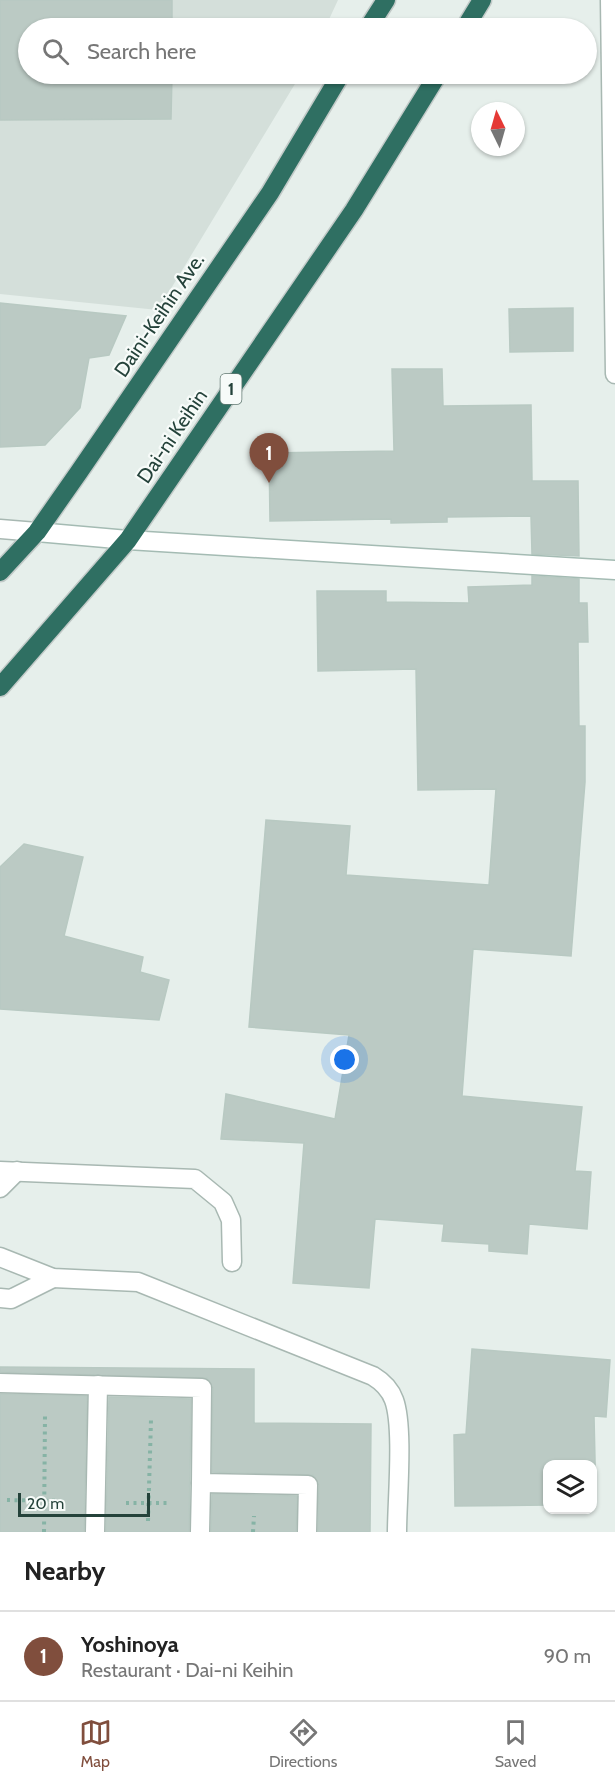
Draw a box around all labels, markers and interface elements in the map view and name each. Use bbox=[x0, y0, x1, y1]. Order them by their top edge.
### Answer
search box bbox=[18, 18, 597, 84]
icon: search bbox=[39, 35, 72, 68]
text: Search here bbox=[87, 38, 196, 65]
north arrow bbox=[471, 102, 525, 156]
street label: Daini-Keihin Ave. bbox=[109, 249, 209, 381]
road number: 1 bbox=[220, 374, 242, 404]
street label: Dai-ni Keihin bbox=[132, 385, 212, 487]
pin: 1 bbox=[250, 434, 288, 483]
your location bbox=[330, 1045, 359, 1074]
map controls bbox=[543, 1460, 597, 1514]
button: layers bbox=[543, 1460, 597, 1514]
scale bar bbox=[18, 1490, 150, 1518]
text: 20 m bbox=[27, 1494, 64, 1513]
text: Nearby bbox=[24, 1555, 105, 1587]
text: Yoshinoya bbox=[81, 1631, 179, 1658]
text: 1 bbox=[40, 1644, 47, 1668]
text: 90 m bbox=[544, 1644, 591, 1668]
text: Restaurant · Dai-ni Keihin bbox=[81, 1658, 293, 1682]
tab: Map bbox=[79, 1716, 112, 1771]
tab: Directions bbox=[269, 1716, 337, 1771]
tab: Saved bbox=[495, 1716, 536, 1771]

